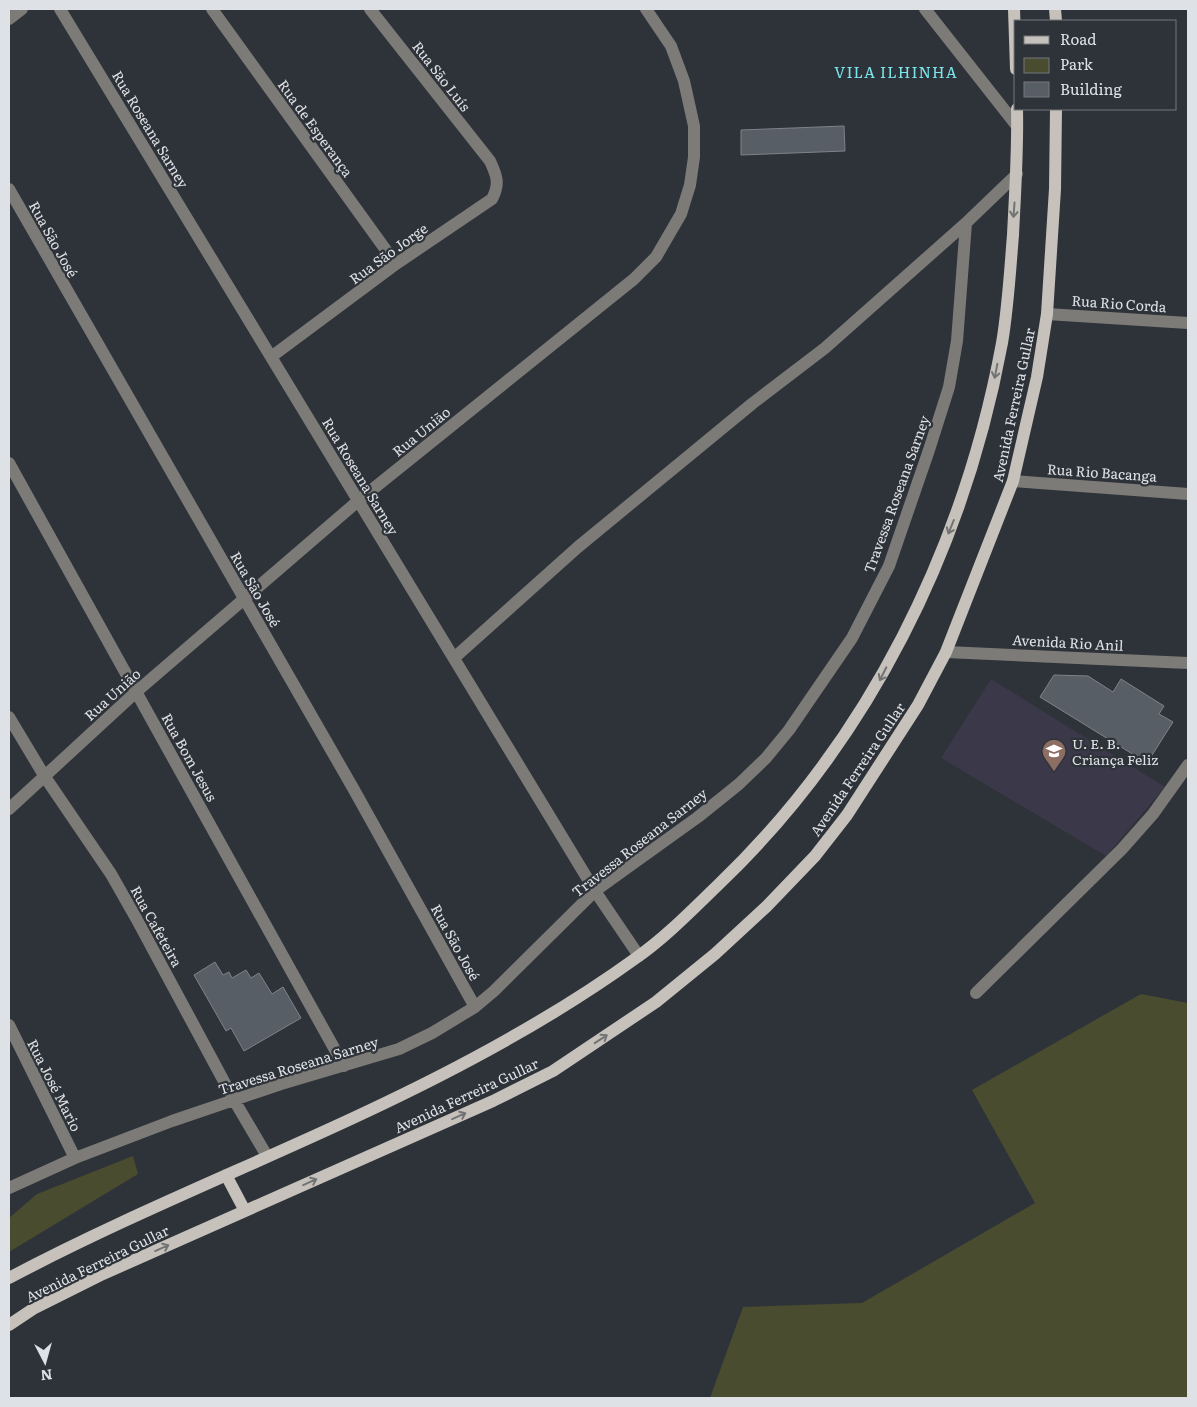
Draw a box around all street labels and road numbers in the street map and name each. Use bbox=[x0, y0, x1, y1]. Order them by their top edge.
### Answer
street label: Rua São Luís bbox=[408, 37, 476, 115]
street label: Rua Roseana Sarney bbox=[108, 67, 194, 192]
street label: Rua de Esperança bbox=[274, 75, 358, 181]
street label: Rua São José bbox=[25, 197, 83, 281]
street label: Rua São Jorge bbox=[345, 218, 431, 288]
street label: Rua Rio Corda bbox=[1071, 290, 1168, 316]
street label: Avenida Ferreira Gullar bbox=[987, 326, 1039, 484]
street label: Rua União bbox=[388, 401, 454, 461]
street label: Travessa Roseana Sarney bbox=[858, 411, 934, 576]
street label: Rua Roseana Sarney bbox=[318, 414, 404, 539]
street label: Rua Rio Bacanga bbox=[1046, 458, 1158, 486]
street label: Rua São José bbox=[226, 548, 286, 630]
street label: Avenida Rio Anil bbox=[1012, 629, 1124, 655]
street label: Rua União bbox=[80, 663, 144, 725]
street label: Avenida Ferreira Gullar bbox=[805, 698, 909, 840]
street label: Rua Bom Jesus bbox=[157, 709, 223, 805]
street label: Travessa Roseana Sarney bbox=[567, 782, 711, 901]
street label: Rua Cafeteira bbox=[126, 882, 188, 971]
street label: Rua São José bbox=[427, 900, 485, 984]
street label: Travessa Roseana Sarney bbox=[215, 1031, 381, 1099]
street label: Rua José Mario bbox=[23, 1035, 87, 1135]
street label: Avenida Ferreira Gullar bbox=[391, 1053, 542, 1137]
street label: Avenida Ferreira Gullar bbox=[22, 1219, 172, 1306]

